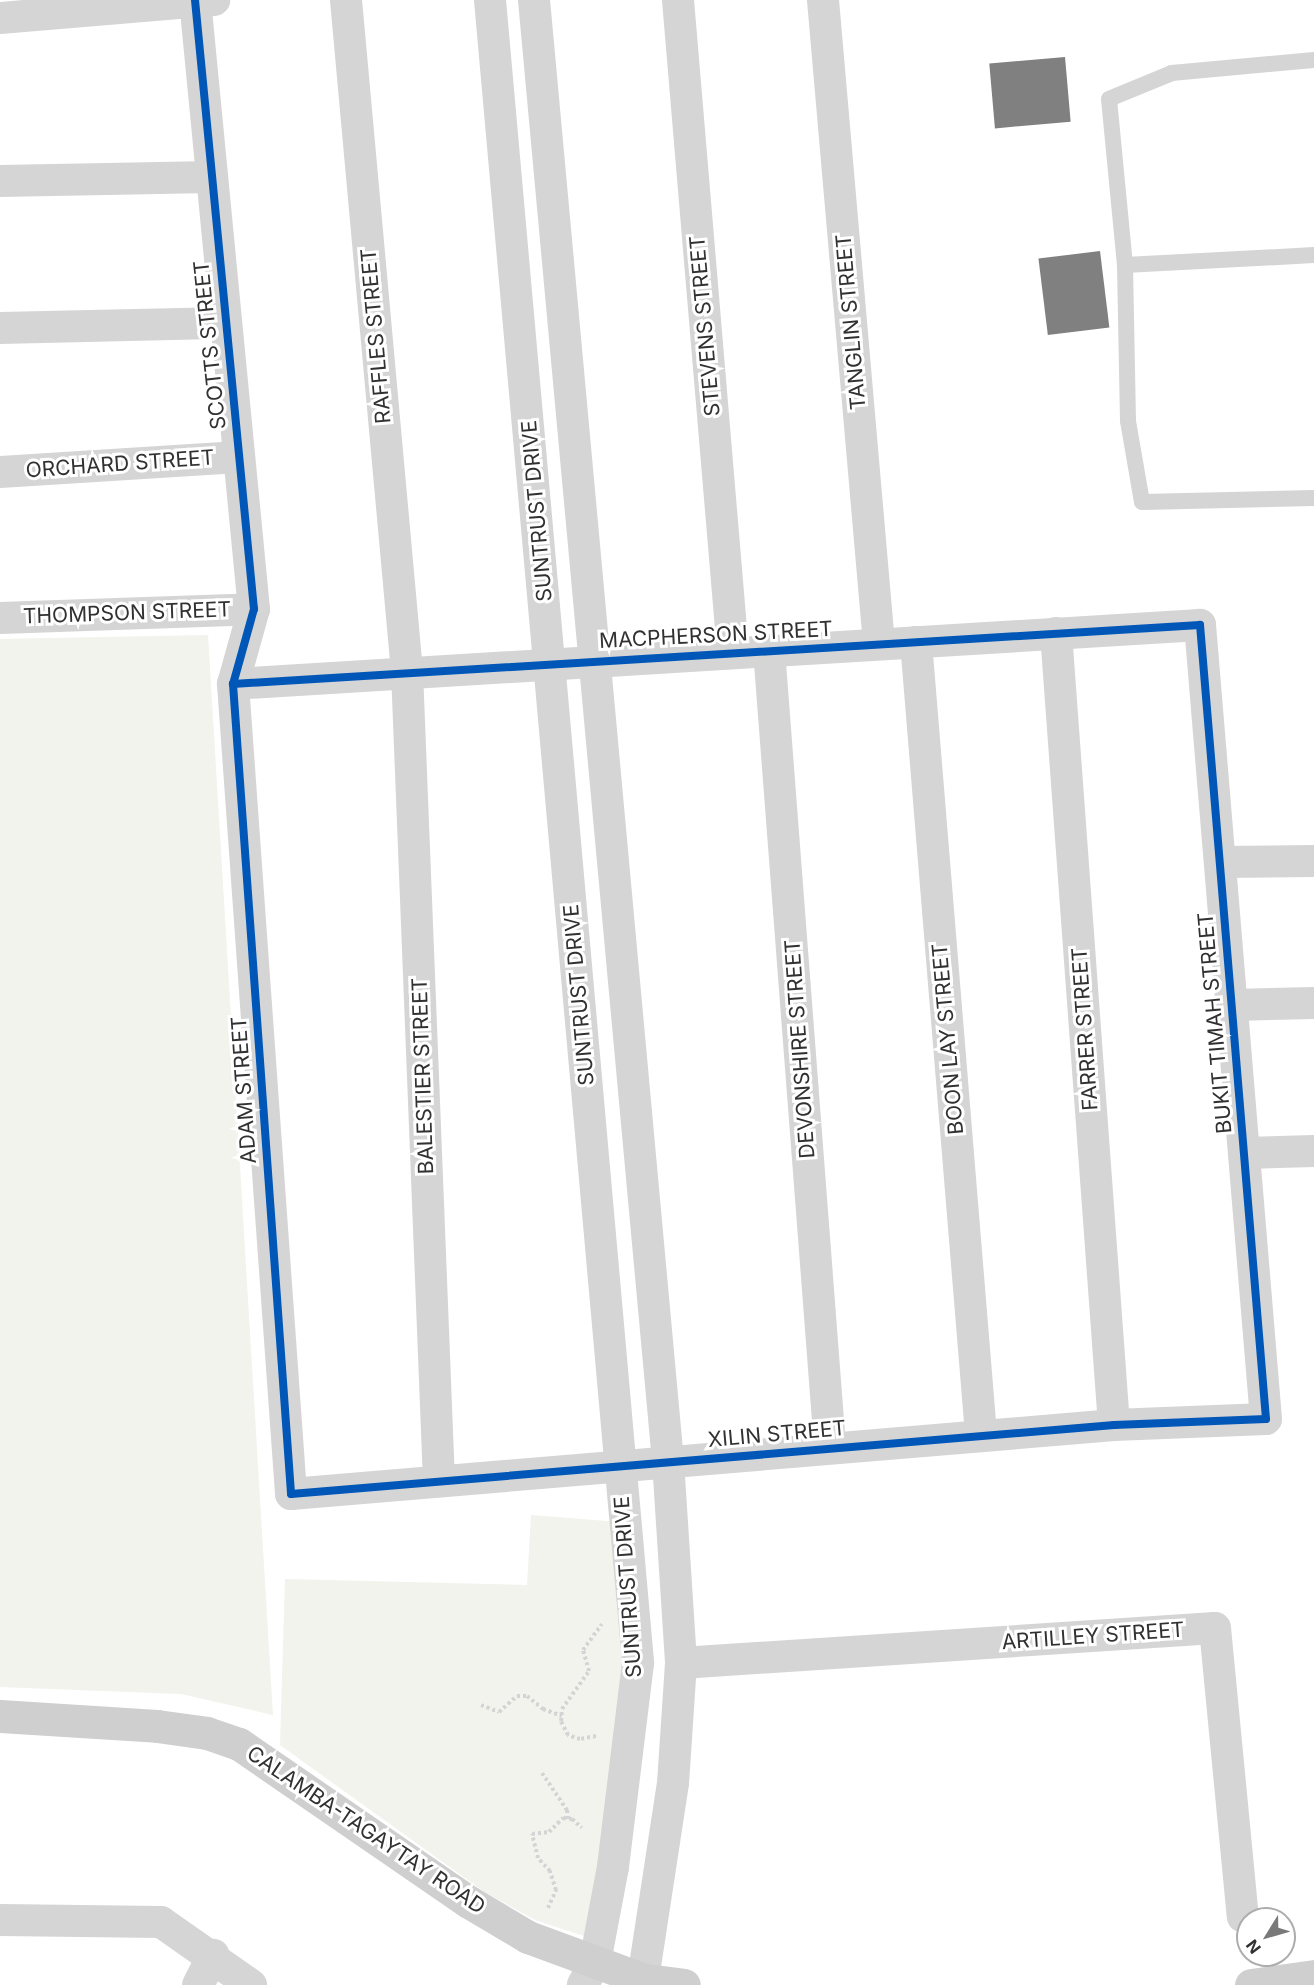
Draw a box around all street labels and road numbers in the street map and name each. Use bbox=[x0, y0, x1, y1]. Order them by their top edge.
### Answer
street label: TANGLIN STREET bbox=[831, 233, 871, 411]
street label: STEVENS STREET bbox=[685, 235, 725, 417]
street label: RAFFLES STREET bbox=[356, 247, 396, 425]
street label: SCOTTS STREET bbox=[189, 259, 231, 431]
street label: SUNTRUST DRIVE bbox=[517, 419, 557, 603]
street label: ORCHARD STREET bbox=[25, 445, 215, 483]
street label: THOMPSON STREET bbox=[23, 597, 231, 629]
street label: MACPHERSON STREET bbox=[599, 616, 833, 654]
street label: SUNTRUST DRIVE bbox=[559, 903, 599, 1087]
street label: BUKIT TIMAH STREET bbox=[1193, 911, 1237, 1135]
street label: DEVONSHIRE STREET bbox=[780, 939, 820, 1159]
street label: BOON LAY STREET bbox=[927, 942, 969, 1136]
street label: FARRER STREET bbox=[1067, 947, 1103, 1111]
street label: BALESTIER STREET bbox=[407, 977, 439, 1175]
street label: ADAM STREET bbox=[226, 1015, 262, 1165]
street label: XILIN STREET bbox=[707, 1415, 847, 1453]
street label: SUNTRUST DRIVE bbox=[609, 1495, 647, 1679]
street label: ARTILLEY STREET bbox=[1001, 1617, 1185, 1655]
street label: CALAMBA-TAGAYTAY ROAD bbox=[242, 1741, 490, 1919]

